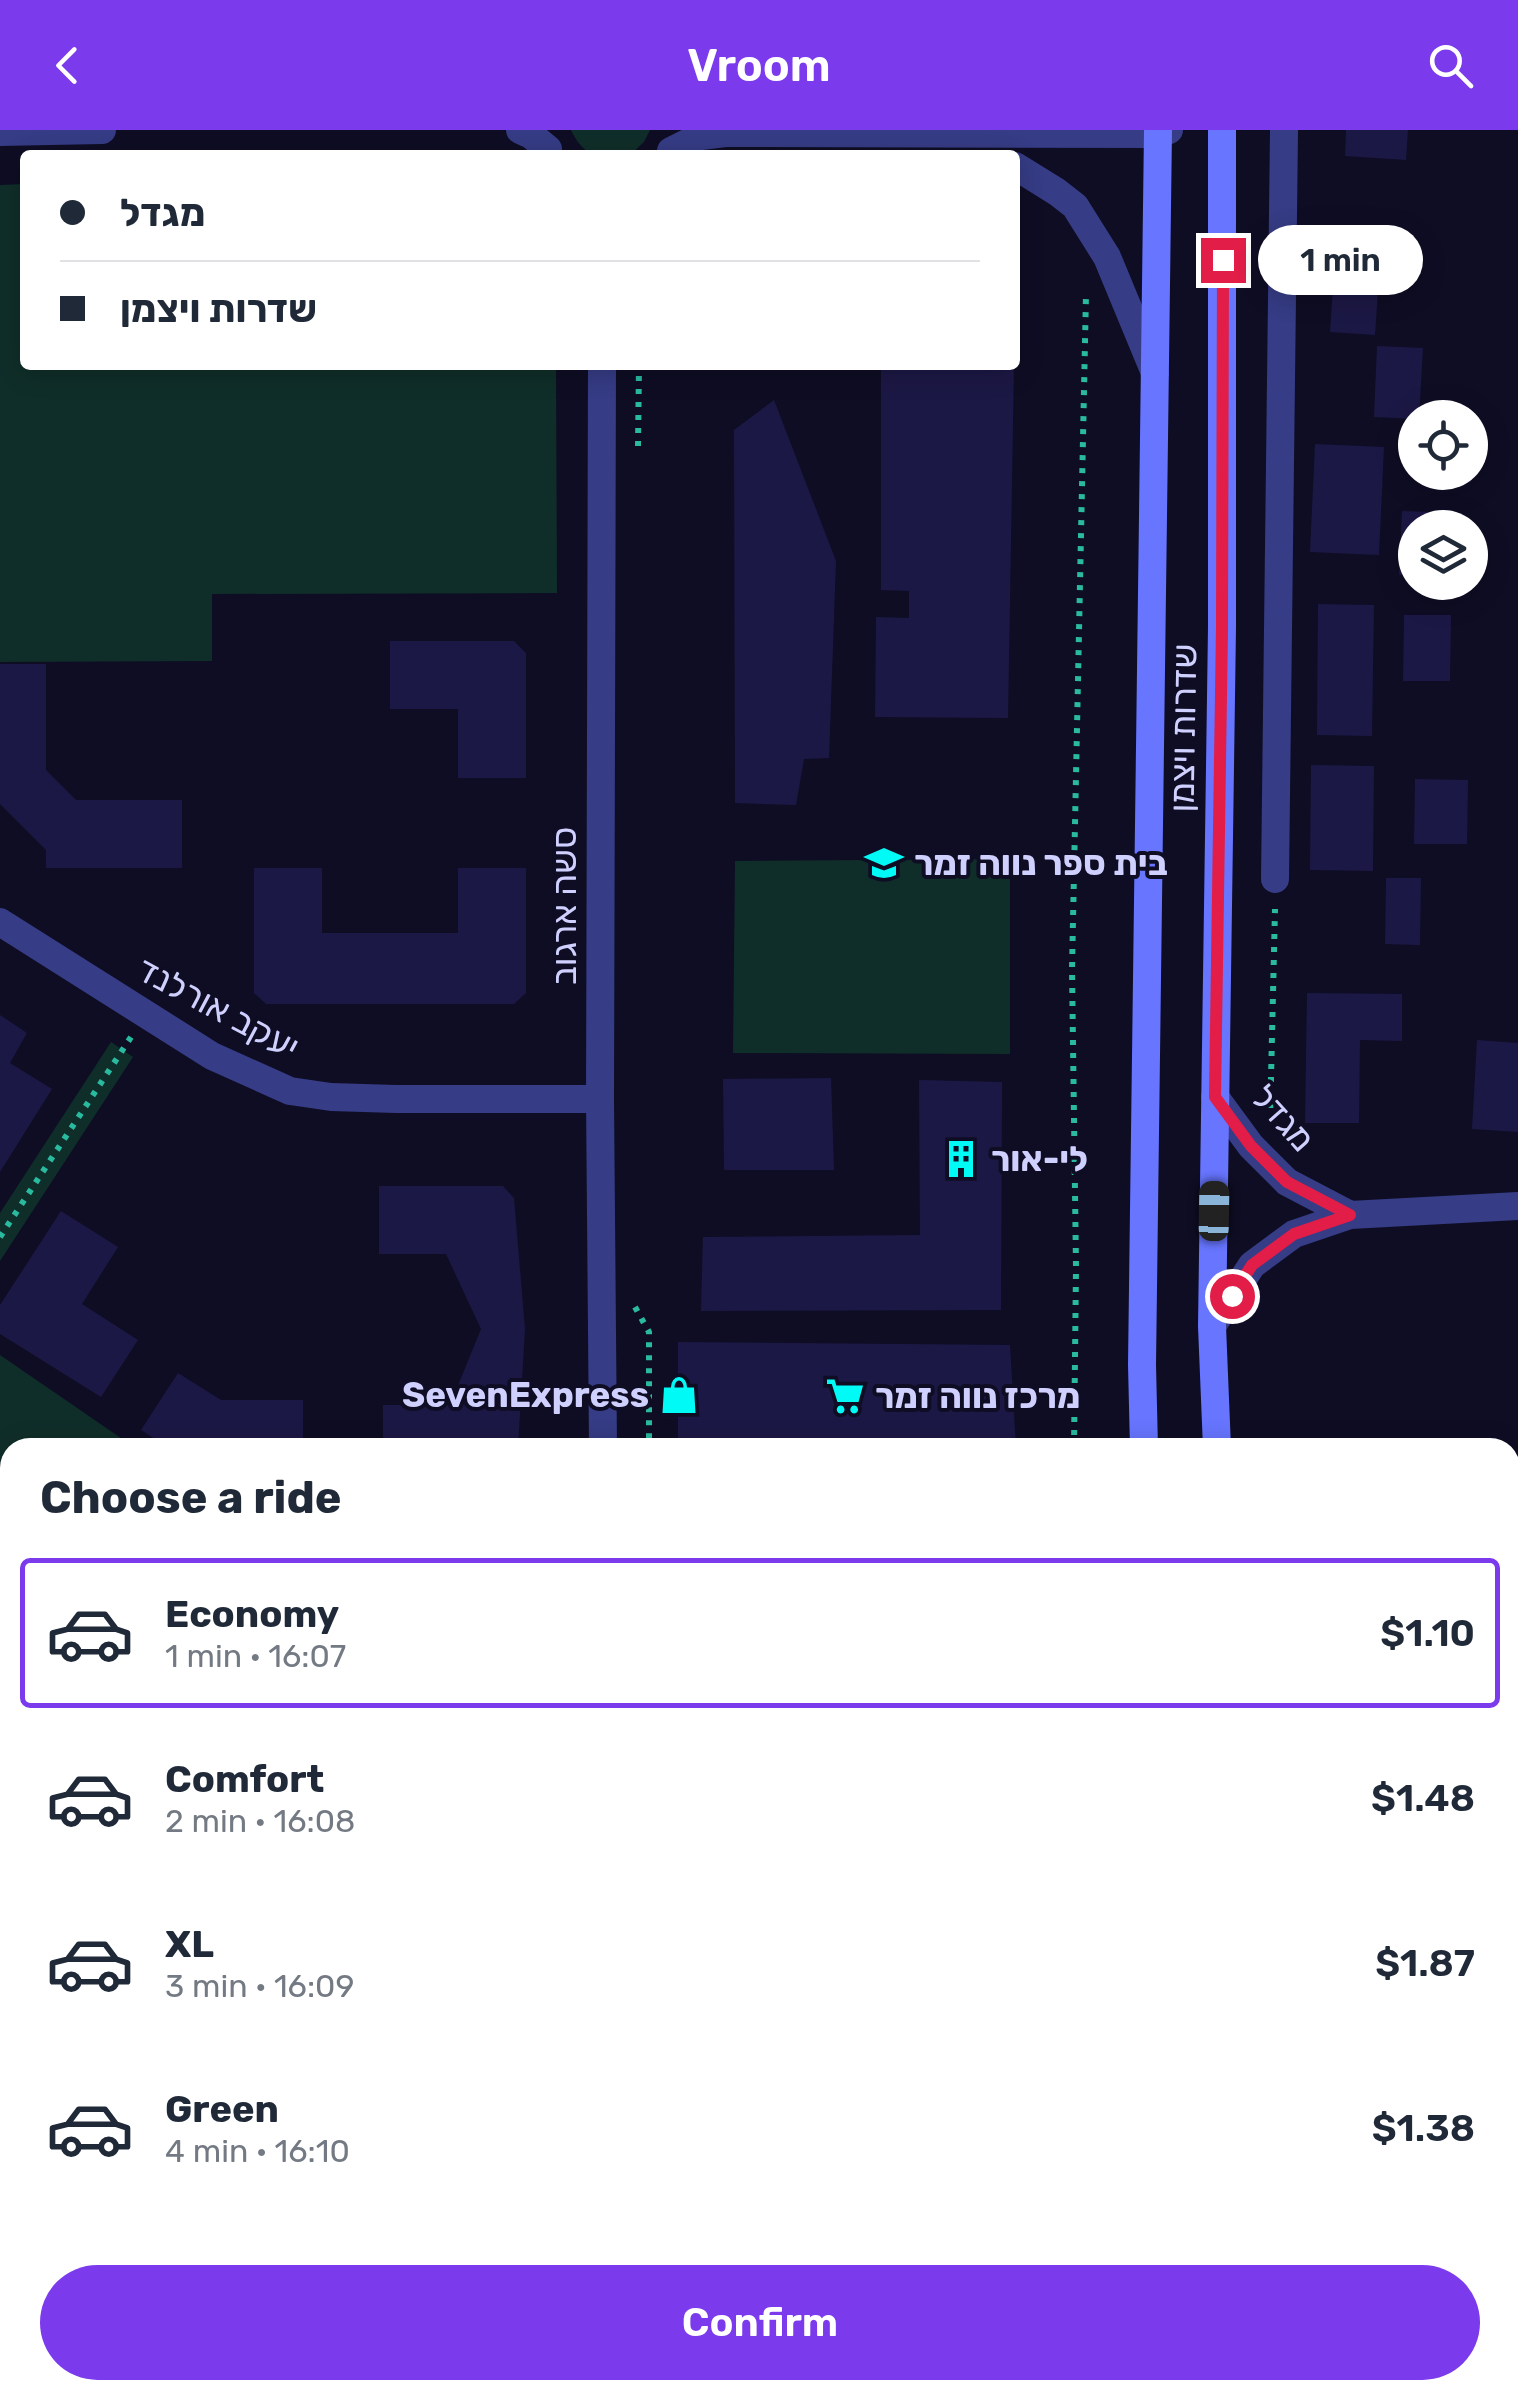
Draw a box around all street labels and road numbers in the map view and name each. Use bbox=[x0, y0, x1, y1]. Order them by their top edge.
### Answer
street label: שדרות ויצמן bbox=[1161, 643, 1205, 813]
street label: סשה ארגוב bbox=[543, 827, 585, 985]
street label: יעקב אורלנד bbox=[130, 948, 306, 1068]
street label: מגדל bbox=[1242, 1076, 1324, 1160]

